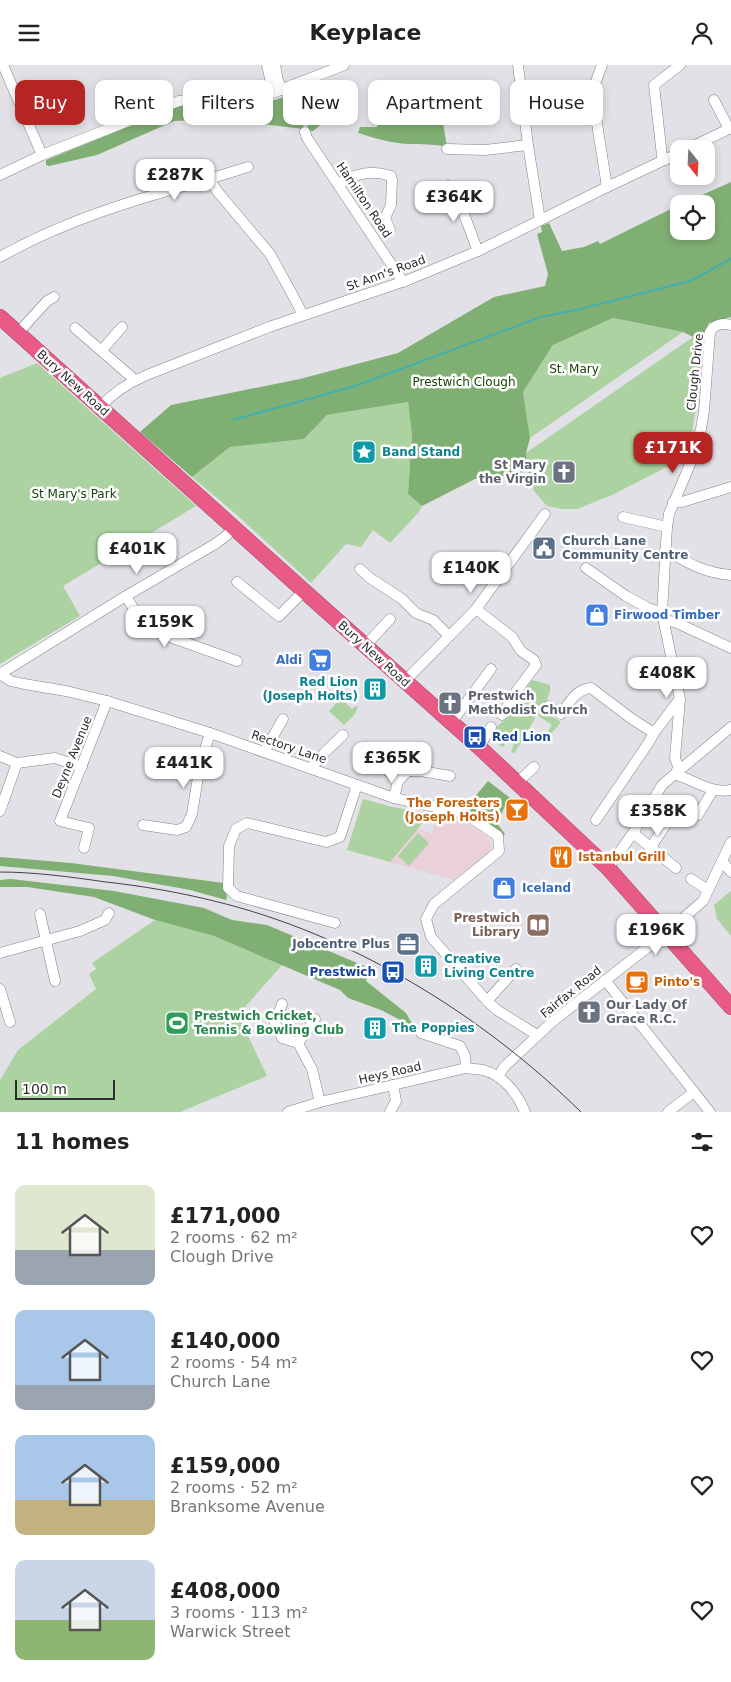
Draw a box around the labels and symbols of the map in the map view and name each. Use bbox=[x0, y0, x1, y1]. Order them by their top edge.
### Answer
north arrow bbox=[670, 140, 715, 185]
pin: £287K bbox=[140, 159, 210, 201]
street label: Hamilton Road bbox=[334, 159, 394, 241]
pin: £364K bbox=[419, 181, 489, 223]
street label: St Ann's Road bbox=[345, 252, 427, 294]
street label: Clough Drive bbox=[684, 333, 706, 411]
street label: Bury New Road bbox=[34, 347, 112, 419]
park label: St. Mary bbox=[549, 362, 599, 376]
park label: Prestwich Clough bbox=[412, 375, 516, 389]
pin: £171K bbox=[638, 431, 708, 474]
place icon: Band Stand bbox=[351, 439, 377, 465]
place label: Band Stand bbox=[382, 445, 460, 459]
place label: St Mary the Virgin bbox=[479, 458, 546, 486]
church icon: St Mary the Virgin bbox=[551, 459, 577, 485]
park label: St Mary's Park bbox=[31, 487, 117, 501]
pin: £401K bbox=[102, 533, 172, 575]
place label: Church Lane Community Centre bbox=[562, 534, 688, 562]
public building icon: Church Lane Community Centre bbox=[531, 535, 557, 561]
pin: £140K bbox=[436, 551, 506, 594]
shop icon: Firwood Timber bbox=[584, 602, 610, 628]
pin: £159K bbox=[130, 605, 200, 648]
place label: Firwood Timber bbox=[614, 608, 720, 622]
street label: Bury New Road bbox=[335, 618, 413, 690]
supermarket icon: Aldi bbox=[307, 647, 333, 673]
place label: Aldi bbox=[276, 653, 302, 667]
pin: £408K bbox=[632, 657, 702, 699]
place label: Red Lion (Joseph Holts) bbox=[262, 675, 358, 703]
building icon: Red Lion (Joseph Holts) bbox=[362, 676, 388, 702]
place label: Prestwich Methodist Church bbox=[468, 689, 588, 717]
church icon: Prestwich Methodist Church bbox=[437, 690, 463, 716]
street label: Deyne Avenue bbox=[49, 714, 95, 800]
bus stop icon: Red Lion bbox=[462, 724, 488, 750]
street label: Rectory Lane bbox=[250, 728, 328, 766]
place label: Red Lion bbox=[492, 730, 551, 744]
pin: £365K bbox=[357, 741, 427, 784]
pin: £441K bbox=[149, 747, 219, 789]
pin: £358K bbox=[623, 795, 693, 837]
place label: The Foresters (Joseph Holts) bbox=[404, 796, 500, 824]
bar icon: The Foresters (Joseph Holts) bbox=[504, 797, 530, 823]
restaurant icon: Istanbul Grill bbox=[548, 844, 574, 870]
place label: Istanbul Grill bbox=[578, 850, 666, 864]
shop icon: Iceland bbox=[491, 875, 517, 901]
place label: Iceland bbox=[522, 881, 571, 895]
place label: Prestwich Library bbox=[453, 911, 520, 939]
library icon: Prestwich Library bbox=[525, 912, 551, 938]
pin: £196K bbox=[621, 913, 691, 956]
office icon: Jobcentre Plus bbox=[395, 931, 421, 957]
place label: Jobcentre Plus bbox=[291, 937, 390, 951]
place label: Creative Living Centre bbox=[444, 952, 534, 980]
building icon: Creative Living Centre bbox=[413, 953, 439, 979]
bus stop icon: Prestwich bbox=[380, 959, 406, 985]
street label: Fairfax Road bbox=[538, 963, 604, 1021]
place label: Prestwich bbox=[309, 965, 376, 979]
cafe icon: Pinto's bbox=[624, 969, 650, 995]
place label: Pinto's bbox=[654, 975, 700, 989]
place label: Our Lady Of Grace R.C. bbox=[606, 998, 687, 1026]
church icon: Our Lady Of Grace R.C. bbox=[576, 999, 602, 1025]
place label: Prestwich Cricket, Tennis & Bowling Club bbox=[194, 1009, 344, 1037]
sports icon: Prestwich Cricket, Tennis & Bowling Club bbox=[164, 1010, 190, 1036]
building icon: The Poppies bbox=[362, 1015, 388, 1041]
place label: The Poppies bbox=[392, 1021, 475, 1035]
street label: Heys Road bbox=[357, 1059, 423, 1087]
scale bar bbox=[15, 1077, 115, 1100]

